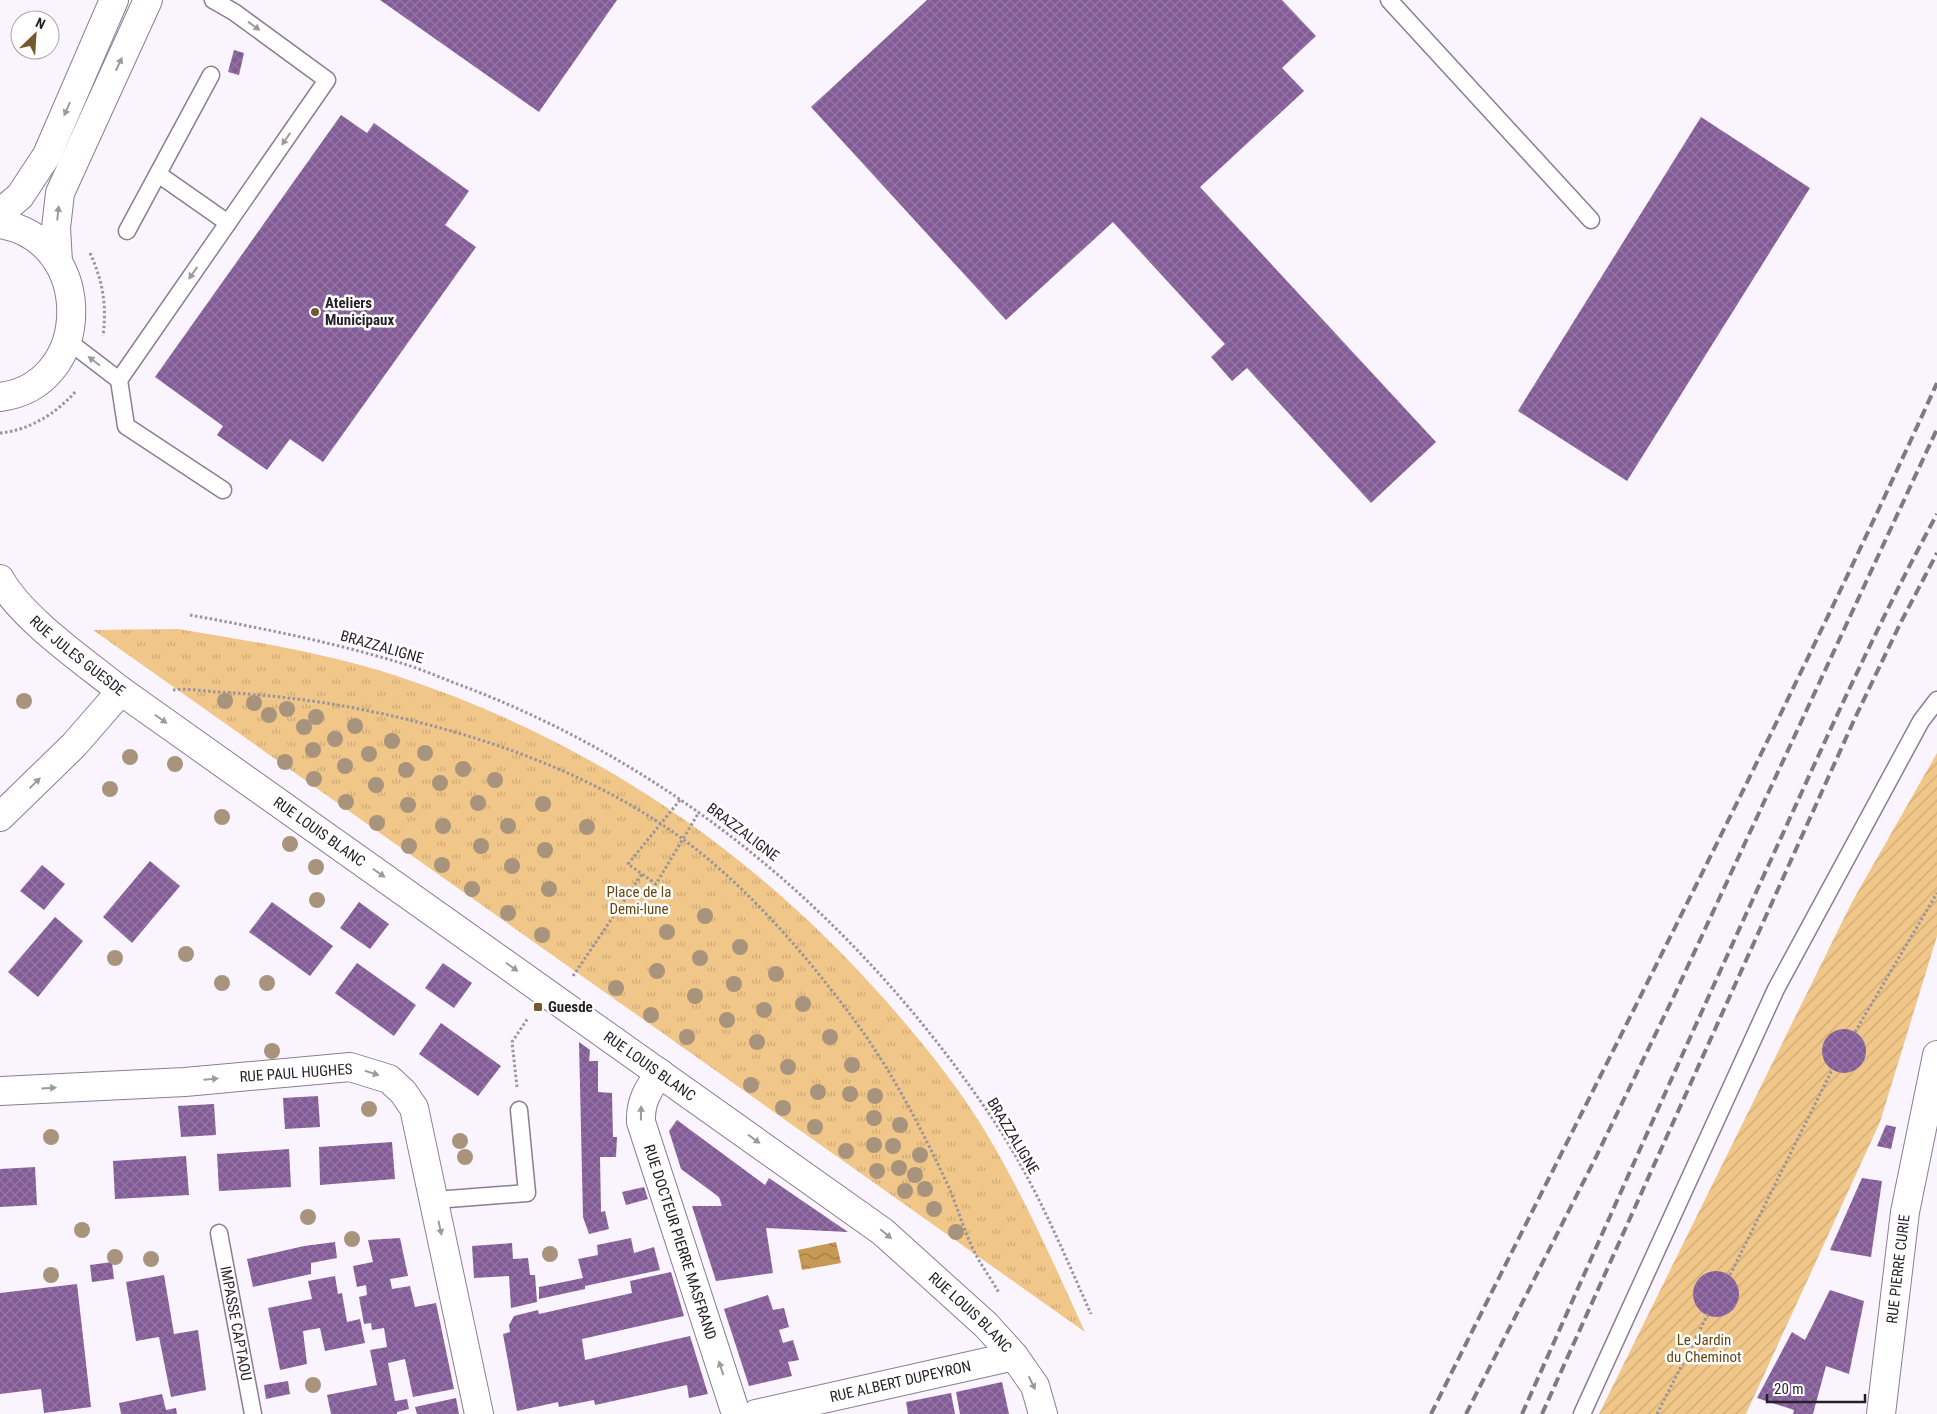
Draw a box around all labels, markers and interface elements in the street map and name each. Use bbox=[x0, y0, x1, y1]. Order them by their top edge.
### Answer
north arrow bbox=[10, 10, 60, 60]
text: N bbox=[33, 14, 48, 32]
one-way arrow bbox=[247, 21, 260, 32]
one-way arrow bbox=[115, 57, 123, 71]
one-way arrow bbox=[63, 102, 71, 116]
one-way arrow bbox=[281, 133, 291, 146]
one-way arrow bbox=[54, 205, 62, 221]
one-way arrow bbox=[188, 266, 198, 280]
place label: Ateliers Municipaux bbox=[325, 294, 394, 329]
marker: Ateliers Municipaux bbox=[309, 306, 321, 318]
one-way arrow bbox=[88, 355, 101, 366]
street label: RUE JULES GUESDE bbox=[26, 612, 129, 700]
street label: BRAZZALIGNE bbox=[338, 627, 426, 667]
one-way arrow bbox=[154, 714, 168, 724]
one-way arrow bbox=[29, 777, 41, 789]
street label: RUE LOUIS BLANC bbox=[270, 793, 369, 870]
street label: BRAZZALIGNE bbox=[703, 799, 783, 865]
one-way arrow bbox=[372, 868, 386, 878]
park label: Place de la Demi-lune bbox=[607, 883, 671, 918]
one-way arrow bbox=[505, 962, 518, 972]
place label: Guesde bbox=[548, 998, 593, 1016]
marker: Guesde bbox=[532, 1001, 544, 1013]
street label: RUE LOUIS BLANC bbox=[600, 1028, 699, 1105]
street label: RUE PAUL HUGHES bbox=[239, 1060, 353, 1086]
one-way arrow bbox=[365, 1069, 380, 1077]
one-way arrow bbox=[203, 1075, 219, 1083]
one-way arrow bbox=[41, 1084, 57, 1092]
street label: BRAZZALIGNE bbox=[983, 1095, 1043, 1177]
one-way arrow bbox=[637, 1105, 645, 1121]
one-way arrow bbox=[747, 1134, 761, 1144]
street label: RUE DOCTEUR PIERRE MASFRAND bbox=[640, 1142, 720, 1342]
street label: RUE PIERRE CURIE bbox=[1883, 1213, 1914, 1325]
one-way arrow bbox=[437, 1221, 445, 1237]
one-way arrow bbox=[879, 1229, 892, 1240]
street label: IMPASSE CAPTAOU bbox=[216, 1265, 256, 1382]
street label: RUE LOUIS BLANC bbox=[925, 1269, 1016, 1356]
park label: Le Jardin du Cheminot bbox=[1667, 1331, 1741, 1366]
street label: RUE ALBERT DUPEYRON bbox=[828, 1357, 973, 1406]
one-way arrow bbox=[717, 1360, 725, 1375]
scale bar bbox=[1767, 1372, 1864, 1404]
one-way arrow bbox=[1029, 1376, 1037, 1390]
text: 20 m bbox=[1774, 1380, 1804, 1398]

